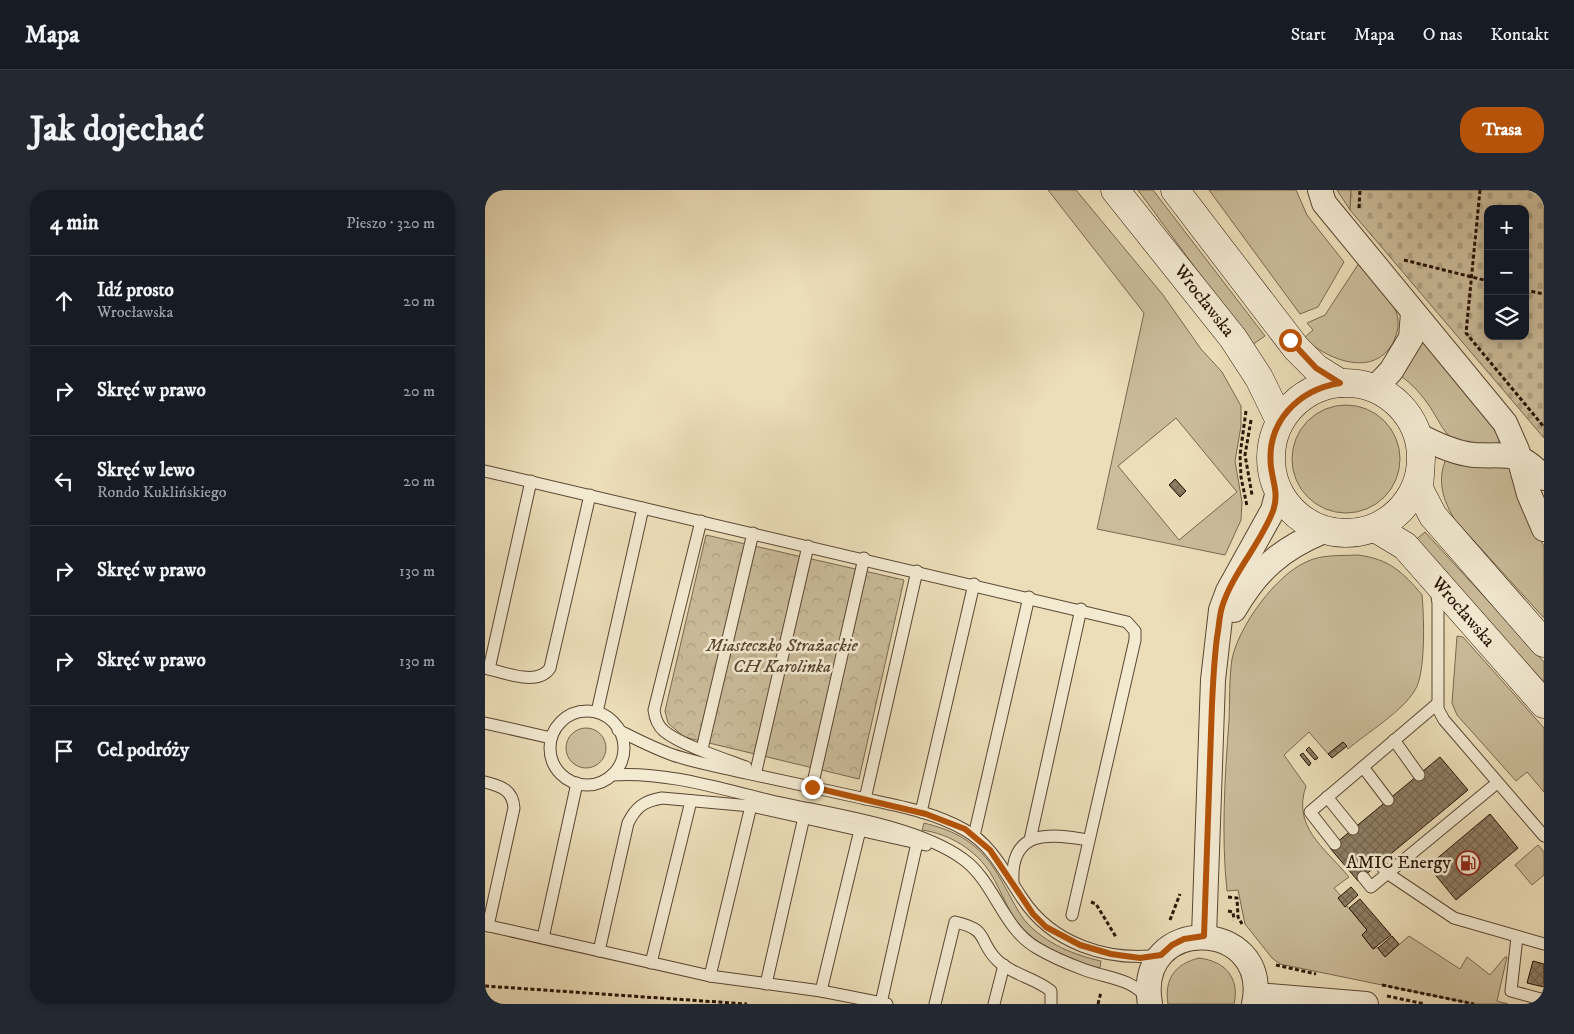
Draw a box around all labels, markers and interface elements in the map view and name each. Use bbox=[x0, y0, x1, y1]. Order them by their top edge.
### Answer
text: Mapa bbox=[25, 20, 79, 50]
text: Start bbox=[1291, 24, 1326, 46]
text: Mapa bbox=[1354, 24, 1395, 46]
text: O nas bbox=[1423, 24, 1462, 46]
text: Kontakt bbox=[1490, 24, 1549, 46]
button: Trasa bbox=[1460, 107, 1544, 153]
text: Jak dojechać bbox=[30, 108, 204, 152]
map controls bbox=[1484, 205, 1529, 340]
button: + bbox=[1484, 205, 1529, 250]
text: 4 min bbox=[50, 210, 99, 236]
text: Pieszo · 320 m bbox=[346, 213, 435, 233]
button: − bbox=[1484, 250, 1529, 295]
street label: Wrocławska bbox=[1168, 260, 1239, 342]
text: Idź prosto bbox=[97, 279, 174, 302]
icon: ahead bbox=[50, 287, 78, 315]
text: 20 m bbox=[403, 291, 435, 311]
button: layers bbox=[1484, 295, 1529, 340]
text: Wrocławska bbox=[97, 302, 173, 322]
route start bbox=[1279, 329, 1302, 352]
icon: right bbox=[50, 377, 78, 405]
text: Skręć w prawo bbox=[97, 379, 206, 402]
text: 20 m bbox=[403, 381, 435, 401]
text: Skręć w lewo bbox=[97, 459, 195, 482]
icon: left bbox=[50, 467, 78, 495]
text: 20 m bbox=[403, 471, 435, 491]
text: Rondo Kuklińskiego bbox=[97, 482, 227, 502]
icon: right bbox=[50, 557, 78, 585]
text: Skręć w prawo bbox=[97, 559, 206, 582]
text: 130 m bbox=[399, 561, 435, 581]
street label: Wrocławska bbox=[1426, 572, 1500, 652]
park label: Miasteczko Strażackie CH Karolinka bbox=[704, 635, 858, 678]
icon: right bbox=[50, 647, 78, 675]
text: Skręć w prawo bbox=[97, 649, 206, 672]
text: 130 m bbox=[399, 651, 435, 671]
icon: arrive bbox=[50, 737, 78, 765]
text: Cel podróży bbox=[97, 739, 189, 762]
route end bbox=[801, 776, 824, 799]
fuel station icon: AMIC Energy bbox=[1455, 850, 1481, 876]
place label: AMIC Energy bbox=[1346, 852, 1451, 874]

